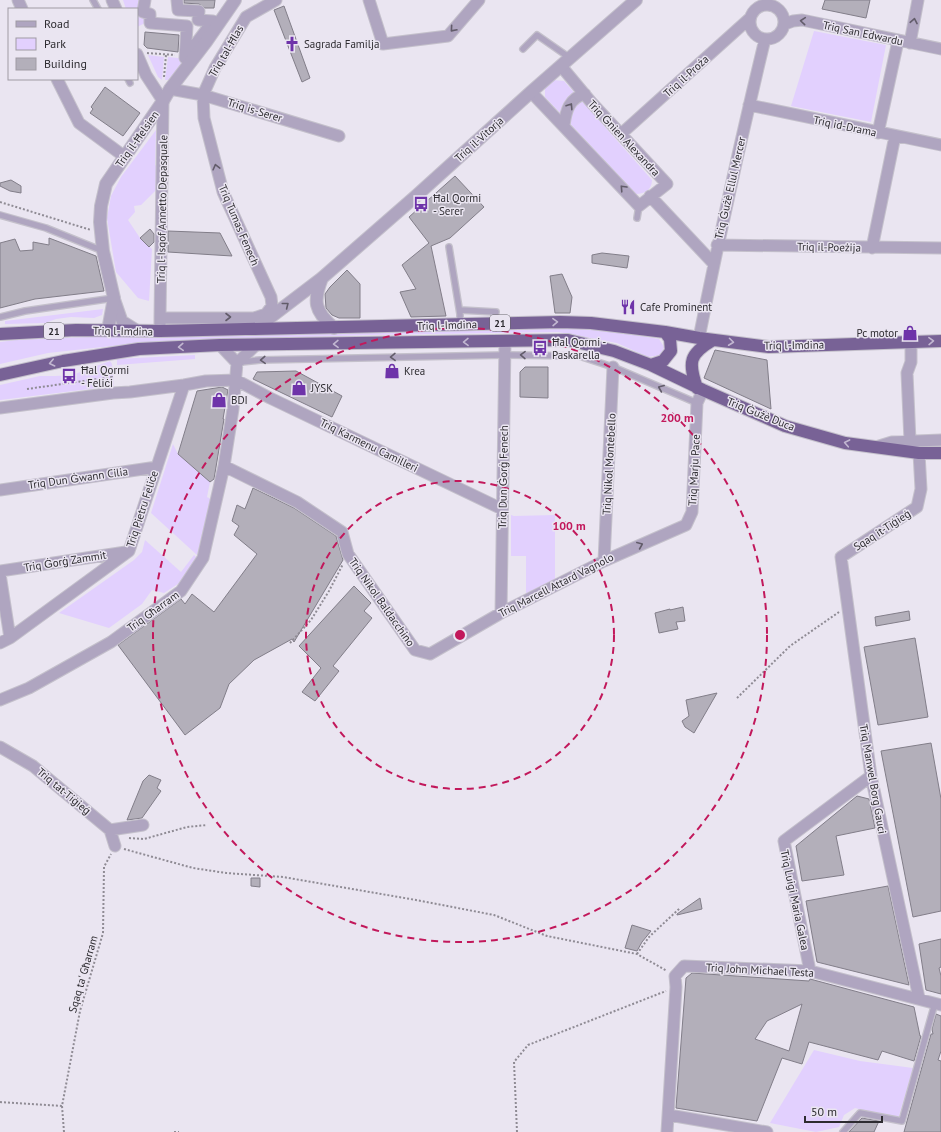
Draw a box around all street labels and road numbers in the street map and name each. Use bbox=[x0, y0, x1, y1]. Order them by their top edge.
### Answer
street label: Triq San Edwardu bbox=[822, 18, 904, 48]
street label: Triq tal-Ħlas bbox=[206, 22, 247, 79]
street label: Triq il-Proża bbox=[660, 52, 712, 100]
street label: Triq is-Serer bbox=[226, 95, 284, 125]
street label: Triq Ġnien Alexandra bbox=[585, 97, 663, 179]
street label: Triq il-Ħelsien bbox=[112, 108, 162, 170]
street label: Triq id-Drama bbox=[812, 112, 878, 140]
street label: Triq il-Vitorja bbox=[452, 113, 506, 165]
street label: Triq l-Isqof Annetto Depasquale bbox=[154, 134, 170, 283]
street label: Triq Ġużè Ellul Mercer bbox=[711, 135, 749, 241]
street label: Triq Tumas Fenech bbox=[216, 182, 262, 268]
street label: Triq il-Poeżija bbox=[797, 239, 861, 255]
road number: 21 bbox=[490, 315, 510, 331]
street label: Triq l-Imdina bbox=[417, 317, 477, 333]
road number: 21 bbox=[44, 323, 64, 339]
street label: Triq l-Imdina bbox=[93, 323, 153, 339]
street label: Triq l-Imdina bbox=[764, 337, 824, 353]
street label: Triq Ġużè Duca bbox=[725, 394, 797, 434]
street label: Triq Nikol Montebello bbox=[599, 413, 619, 515]
street label: Triq Karmenu Camilleri bbox=[318, 415, 420, 475]
street label: Triq Dun Ġorġ Fenech bbox=[495, 425, 511, 529]
street label: Triq Marju Pace bbox=[685, 433, 703, 506]
street label: Triq Dun Ġwann Cilia bbox=[27, 464, 129, 492]
street label: Triq Pietru Feliċe bbox=[123, 468, 161, 549]
street label: Sqaq it-Tiġieġ bbox=[851, 506, 913, 554]
street label: Triq Ġorġ Zammit bbox=[23, 548, 107, 574]
street label: Triq Marcell Attard Vagnolo bbox=[496, 550, 616, 620]
street label: Triq Nikol Baldacchino bbox=[346, 555, 418, 649]
street label: Triq Għarram bbox=[124, 587, 182, 634]
street label: Triq Manwel Borg Gauci bbox=[856, 723, 890, 835]
street label: Triq tat-Tiġieġ bbox=[34, 764, 94, 818]
street label: Triq Luigi Maria Galea bbox=[778, 849, 812, 951]
street label: Sqaq ta' Għarram bbox=[65, 934, 101, 1014]
street label: Triq John Michael Testa bbox=[706, 960, 814, 980]

